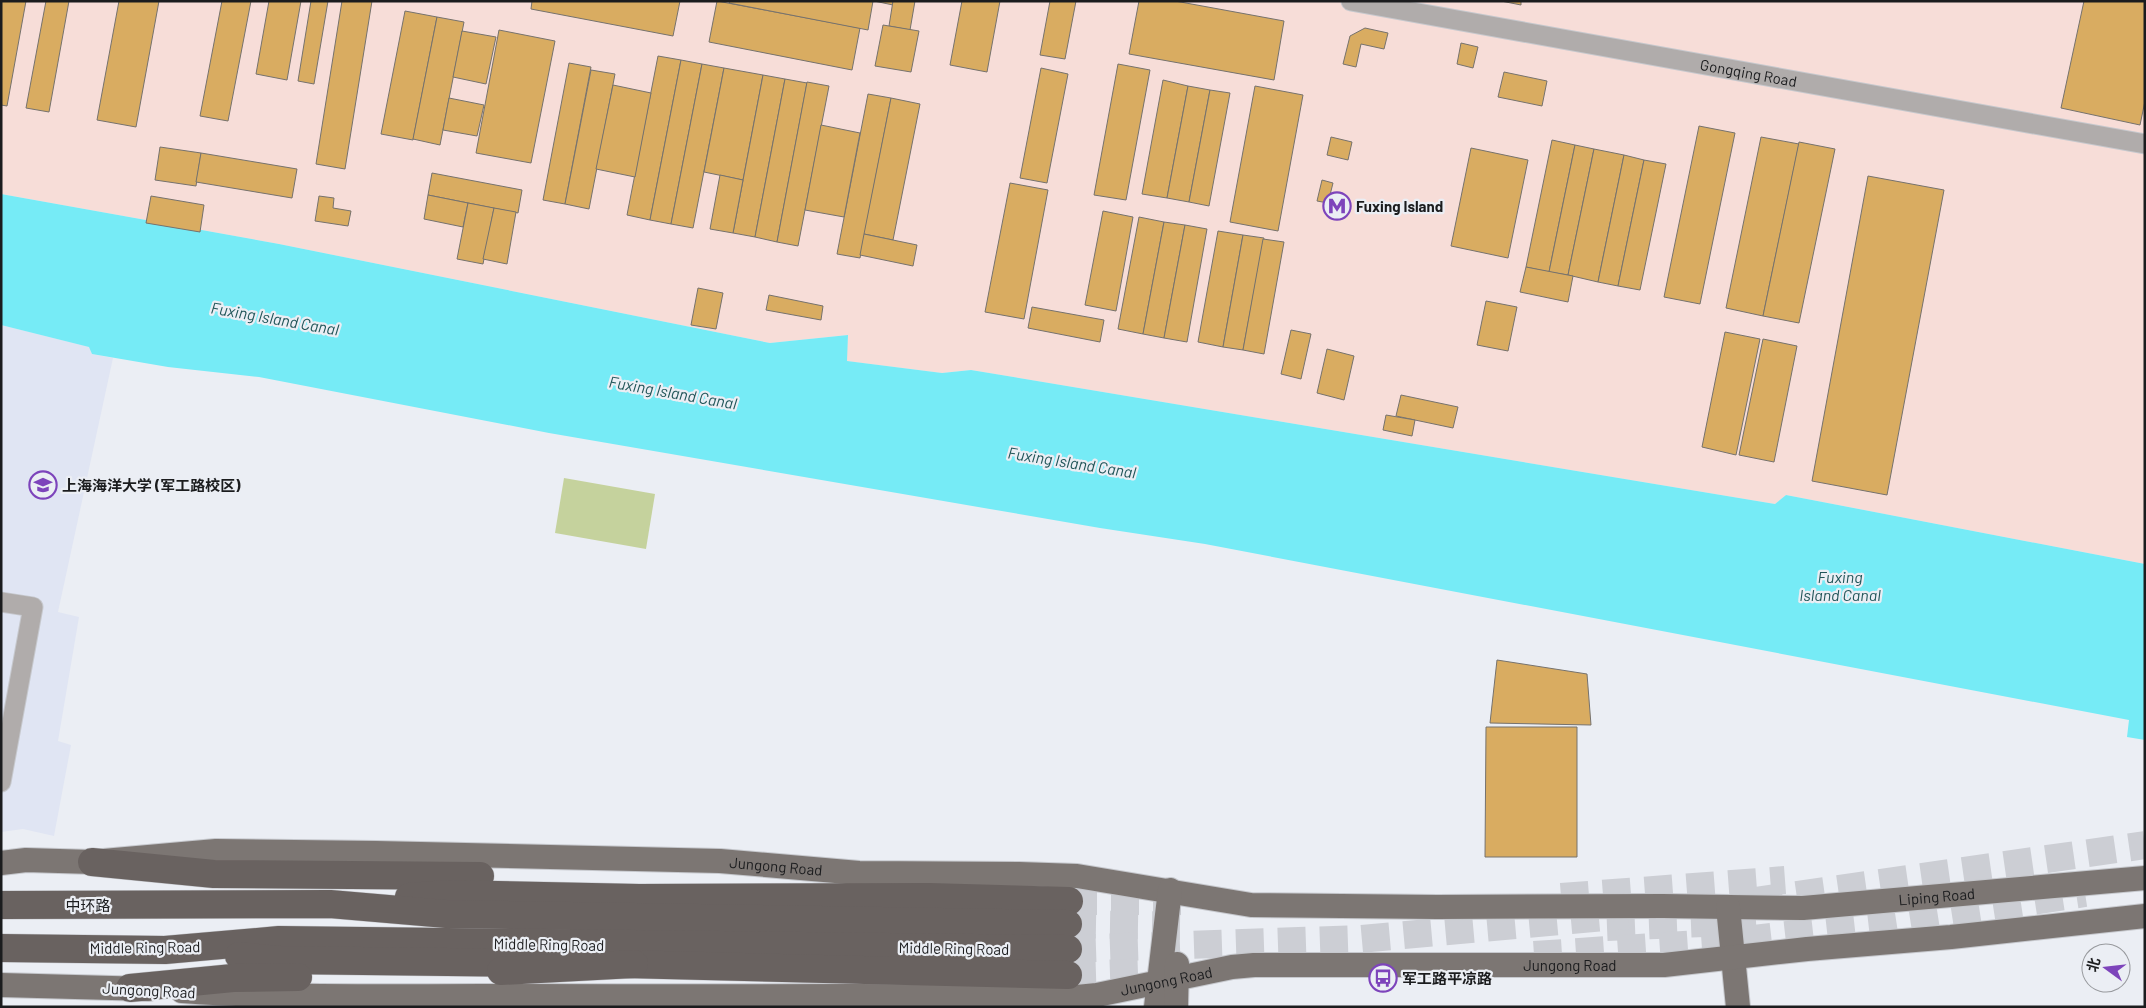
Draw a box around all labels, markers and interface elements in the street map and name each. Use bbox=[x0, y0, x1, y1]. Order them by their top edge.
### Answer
street label: Gongqing Road bbox=[1699, 55, 1798, 90]
metro station icon: Fuxing Island bbox=[1322, 191, 1352, 221]
place label: Fuxing Island bbox=[1356, 197, 1443, 215]
water label: Fuxing Island Canal bbox=[210, 297, 341, 339]
water label: Fuxing Island Canal bbox=[608, 371, 739, 413]
water label: Fuxing Island Canal bbox=[1007, 442, 1138, 482]
school or university icon: 上海海洋大学 (军工路校区) bbox=[28, 470, 58, 500]
place label: 上海海洋大学 (军工路校区) bbox=[62, 476, 241, 494]
water label: Fuxing Island Canal bbox=[1799, 567, 1881, 604]
street label: Jungong Road bbox=[729, 853, 823, 879]
street label: Liping Road bbox=[1898, 884, 1976, 909]
street label: 中环路 bbox=[65, 896, 111, 914]
street label: Middle Ring Road bbox=[494, 934, 604, 954]
street label: Middle Ring Road bbox=[90, 937, 200, 957]
street label: Middle Ring Road bbox=[899, 938, 1009, 958]
north arrow bbox=[2081, 943, 2131, 993]
street label: Jungong Road bbox=[1523, 956, 1617, 974]
text: 北 bbox=[2083, 956, 2103, 973]
street label: Jungong Road bbox=[1119, 962, 1214, 999]
bus stop icon: 军工路平凉路 bbox=[1368, 963, 1398, 993]
place label: 军工路平凉路 bbox=[1402, 969, 1492, 987]
street label: Jungong Road bbox=[102, 979, 196, 1001]

